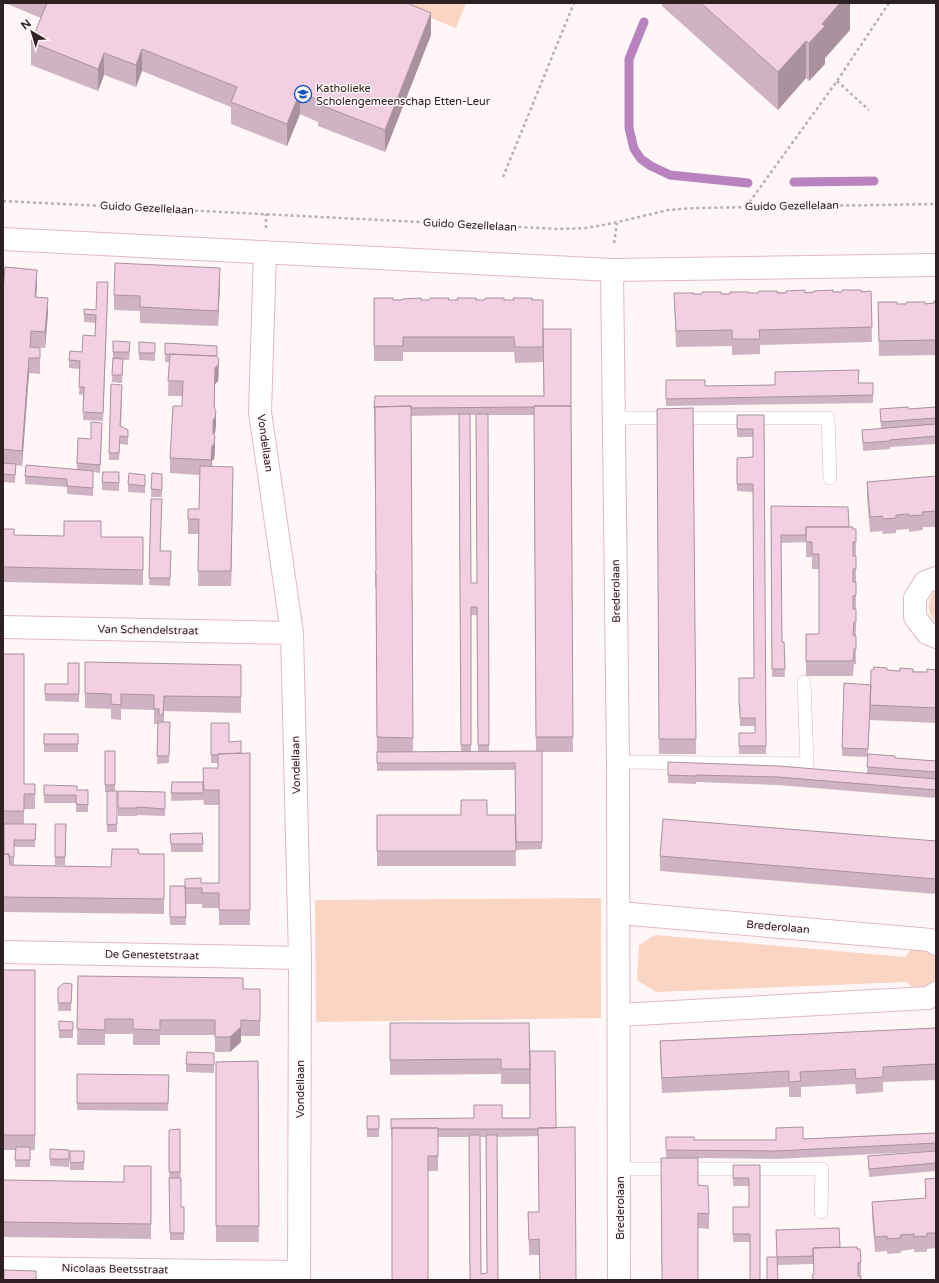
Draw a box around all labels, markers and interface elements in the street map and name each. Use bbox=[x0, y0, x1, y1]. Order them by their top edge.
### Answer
north arrow bbox=[12, 12, 52, 52]
text: N bbox=[19, 17, 34, 32]
place label: Katholieke Scholengemeenschap Etten-Leur bbox=[316, 82, 491, 108]
school or university icon: Katholieke Scholengemeenschap Etten-Leur bbox=[293, 84, 313, 104]
street label: Guido Gezellelaan bbox=[100, 199, 194, 217]
street label: Guido Gezellelaan bbox=[745, 199, 839, 213]
street label: Guido Gezellelaan bbox=[423, 216, 517, 234]
street label: Vondellaan bbox=[255, 413, 275, 473]
street label: Brederolaan bbox=[609, 559, 623, 623]
street label: Van Schendelstraat bbox=[97, 623, 199, 637]
street label: Vondellaan bbox=[289, 736, 303, 794]
street label: Brederolaan bbox=[746, 918, 810, 936]
street label: De Genestetstraat bbox=[105, 948, 199, 962]
street label: Vondellaan bbox=[294, 1060, 307, 1118]
street label: Brederolaan bbox=[614, 1176, 627, 1240]
street label: Nicolaas Beetsstraat bbox=[61, 1262, 169, 1276]

